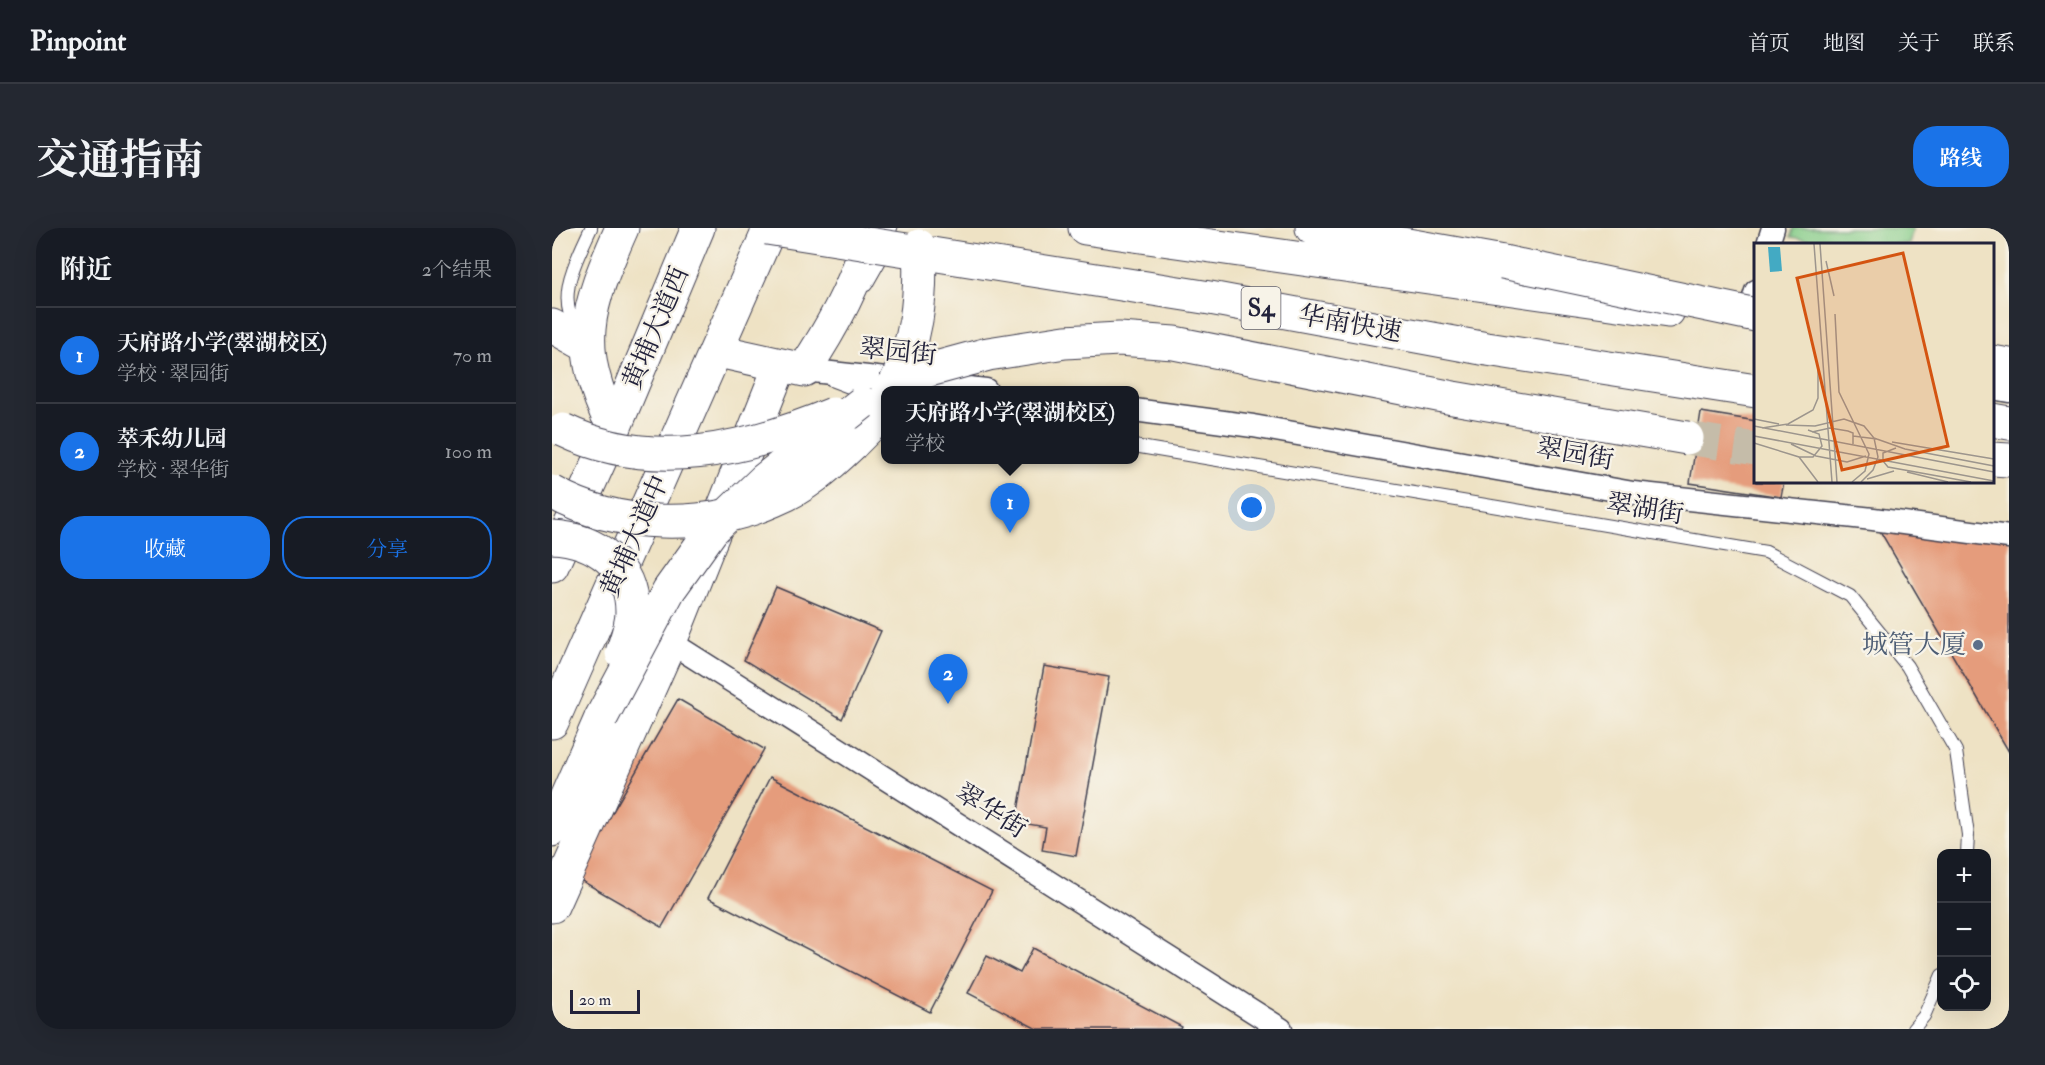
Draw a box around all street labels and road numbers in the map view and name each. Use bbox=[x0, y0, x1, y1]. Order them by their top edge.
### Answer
street label: 黄埔大道西 bbox=[616, 262, 696, 394]
road number: S4 bbox=[1242, 287, 1280, 329]
street label: 华南快速 bbox=[1296, 299, 1404, 349]
street label: 翠园街 bbox=[858, 332, 938, 372]
street label: 翠园街 bbox=[1534, 431, 1616, 477]
street label: 黄埔大道中 bbox=[594, 470, 676, 602]
street label: 翠湖街 bbox=[1604, 487, 1686, 531]
street label: 翠华街 bbox=[949, 777, 1033, 845]

